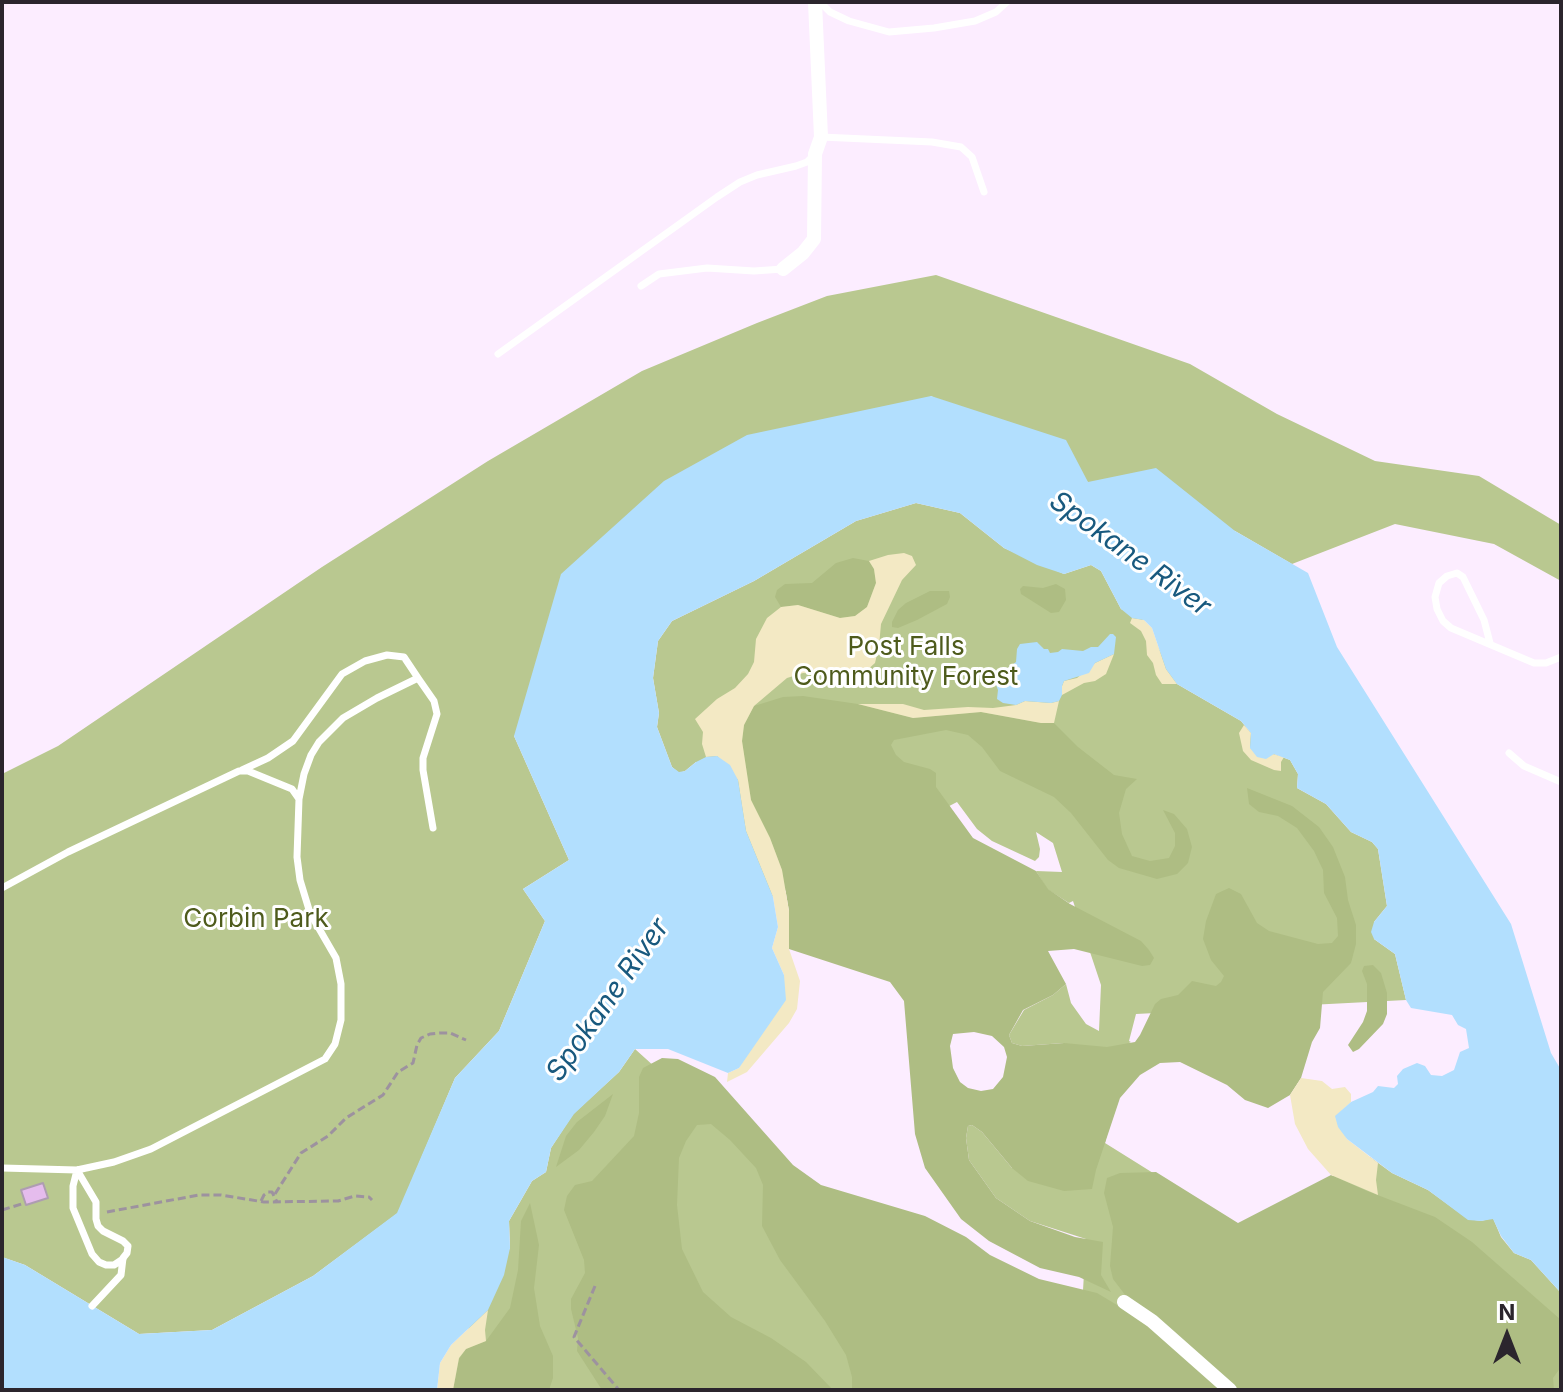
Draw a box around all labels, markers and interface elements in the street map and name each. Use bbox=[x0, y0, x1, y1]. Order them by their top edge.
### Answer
water label: Spokane River bbox=[1043, 484, 1217, 624]
park label: Post Falls Community Forest bbox=[794, 631, 1018, 692]
park label: Corbin Park bbox=[183, 903, 329, 935]
water label: Spokane River bbox=[539, 912, 677, 1088]
north arrow bbox=[1467, 1296, 1547, 1376]
text: N bbox=[1499, 1299, 1515, 1325]

